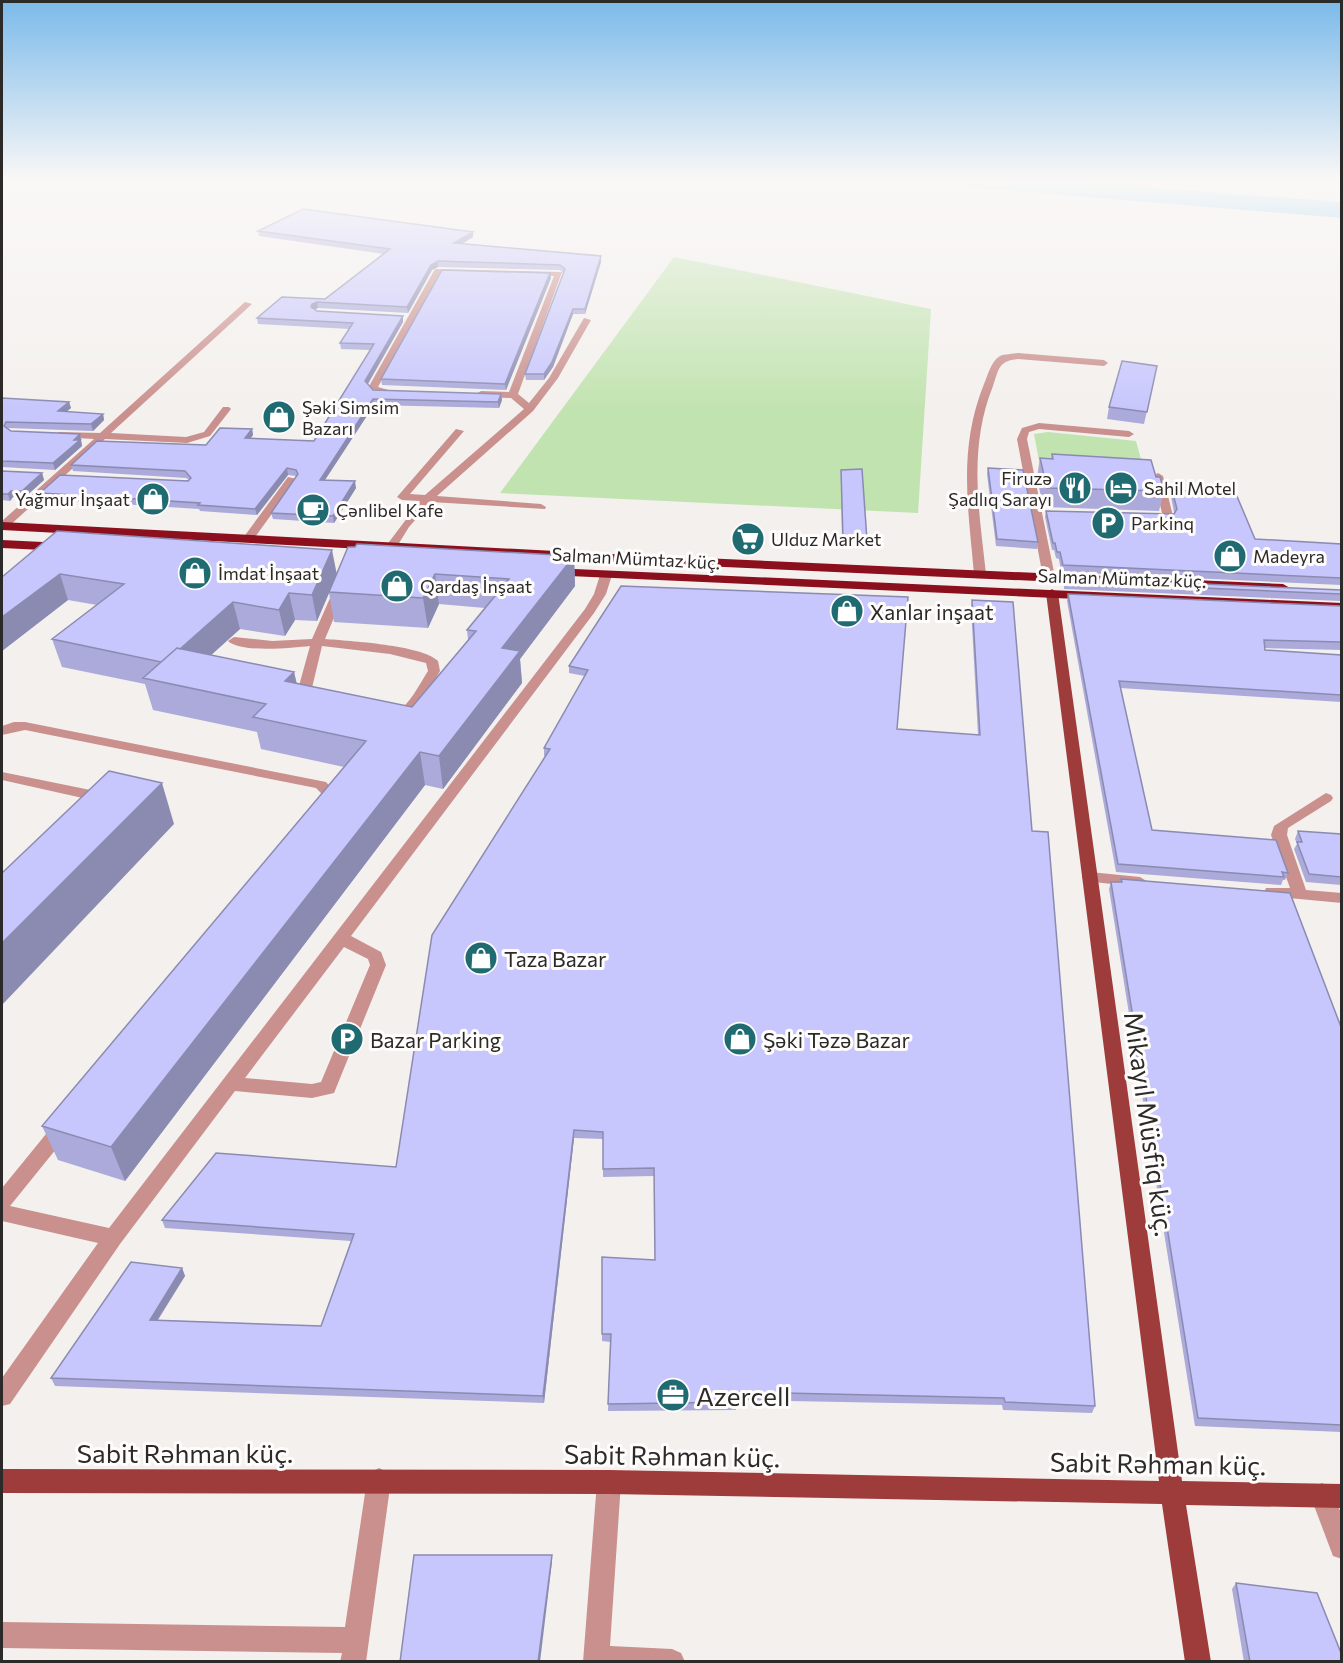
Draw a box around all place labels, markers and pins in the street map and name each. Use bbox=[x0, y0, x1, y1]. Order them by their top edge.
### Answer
place label: Şəki Simsim Bazarı bbox=[302, 396, 399, 439]
shop icon: Şəki Simsim Bazarı bbox=[261, 399, 297, 435]
place label: Firuzə Şadlıq Sarayı bbox=[948, 467, 1052, 510]
restaurant icon: Firuzə Şadlıq Sarayı bbox=[1057, 470, 1093, 506]
hotel icon: Sahil Motel bbox=[1103, 470, 1139, 506]
place label: Sahil Motel bbox=[1144, 477, 1236, 499]
shop icon: Yağmur İnşaat bbox=[135, 481, 171, 517]
place label: Yağmur İnşaat bbox=[15, 488, 130, 510]
cafe icon: Çənlibel Kafe bbox=[295, 492, 331, 528]
place label: Çənlibel Kafe bbox=[336, 499, 443, 521]
parking icon: Parkinq bbox=[1090, 505, 1126, 541]
place label: Parkinq bbox=[1131, 512, 1194, 534]
supermarket icon: Ulduz Market bbox=[730, 521, 766, 557]
place label: Ulduz Market bbox=[771, 528, 881, 550]
shop icon: Madeyra bbox=[1212, 538, 1248, 574]
place label: Madeyra bbox=[1253, 545, 1325, 567]
shop icon: İmdat İnşaat bbox=[177, 555, 213, 591]
place label: İmdat İnşaat bbox=[218, 562, 319, 584]
shop icon: Qardaş İnşaat bbox=[379, 568, 415, 604]
place label: Qardaş İnşaat bbox=[420, 575, 532, 597]
shop icon: Xanlar inşaat bbox=[829, 593, 865, 629]
place label: Xanlar inşaat bbox=[870, 599, 994, 624]
shop icon: Taza Bazar bbox=[463, 940, 499, 976]
place label: Taza Bazar bbox=[504, 946, 606, 971]
parking icon: Bazar Parking bbox=[329, 1021, 365, 1057]
shop icon: Şəki Təzə Bazar bbox=[722, 1021, 758, 1057]
place label: Bazar Parking bbox=[370, 1027, 501, 1052]
place label: Şəki Təzə Bazar bbox=[763, 1027, 910, 1052]
office icon: Azercell bbox=[655, 1377, 691, 1413]
place label: Azercell bbox=[696, 1380, 790, 1411]

